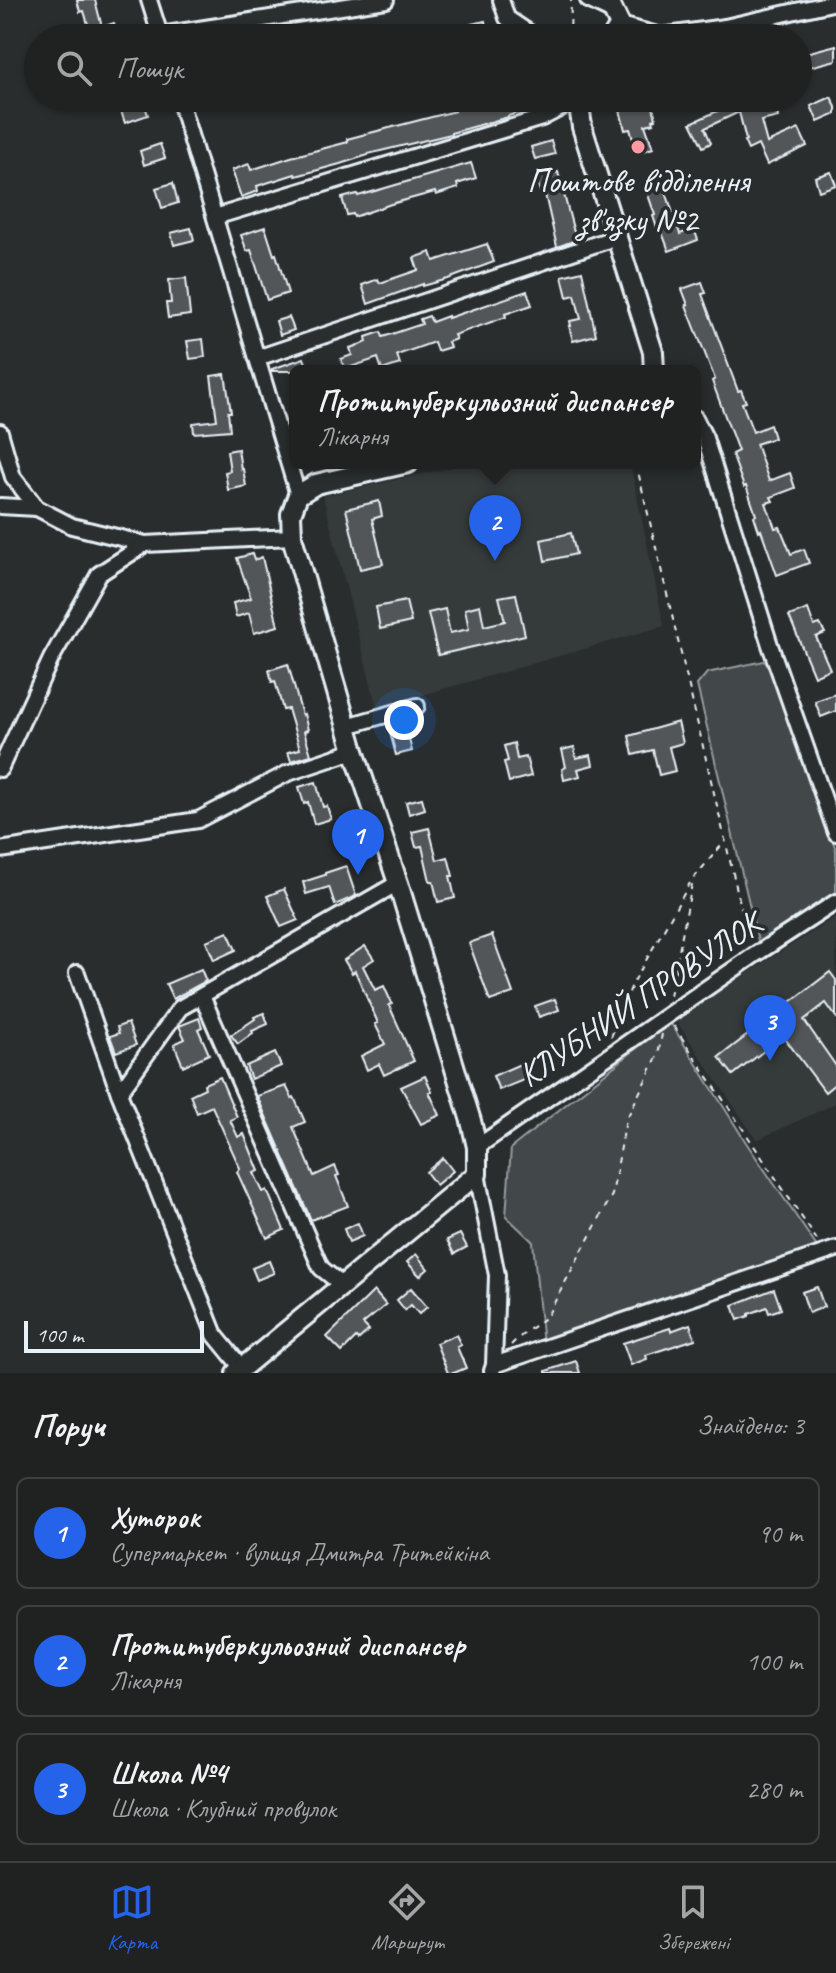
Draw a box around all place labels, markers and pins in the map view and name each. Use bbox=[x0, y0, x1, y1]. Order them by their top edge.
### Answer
marker: Поштове відділення зв'язку №2 bbox=[629, 138, 647, 156]
place label: Поштове відділення зв'язку №2 bbox=[527, 159, 752, 241]
pin: 2 bbox=[469, 495, 521, 561]
pin: 1 bbox=[332, 809, 384, 875]
pin: 3 bbox=[744, 995, 796, 1061]

